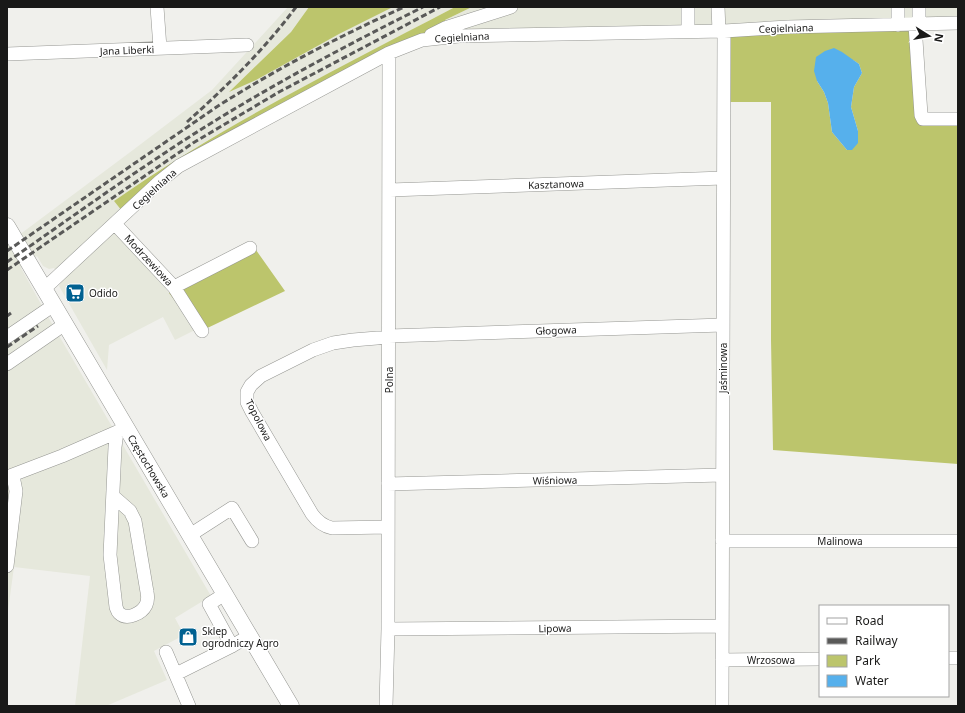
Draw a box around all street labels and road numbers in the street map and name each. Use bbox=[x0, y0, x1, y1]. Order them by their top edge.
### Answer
street label: Cegielniana bbox=[758, 20, 814, 36]
street label: Cegielniana bbox=[434, 29, 490, 45]
street label: Jana Liberki bbox=[99, 42, 154, 58]
street label: Cegielniana bbox=[129, 165, 179, 213]
street label: Kasztanowa bbox=[528, 176, 584, 192]
street label: Modrzewiowa bbox=[122, 231, 176, 289]
street label: Głogowa bbox=[535, 322, 577, 338]
street label: Jaśminowa bbox=[716, 343, 730, 394]
street label: Polna bbox=[382, 367, 396, 393]
street label: Topolowa bbox=[243, 397, 275, 443]
street label: Częstochowska bbox=[125, 432, 173, 500]
street label: Wiśniowa bbox=[533, 473, 577, 487]
street label: Malinowa bbox=[817, 534, 863, 548]
street label: Lipowa bbox=[538, 621, 572, 635]
street label: Wrzosowa bbox=[747, 653, 795, 667]

